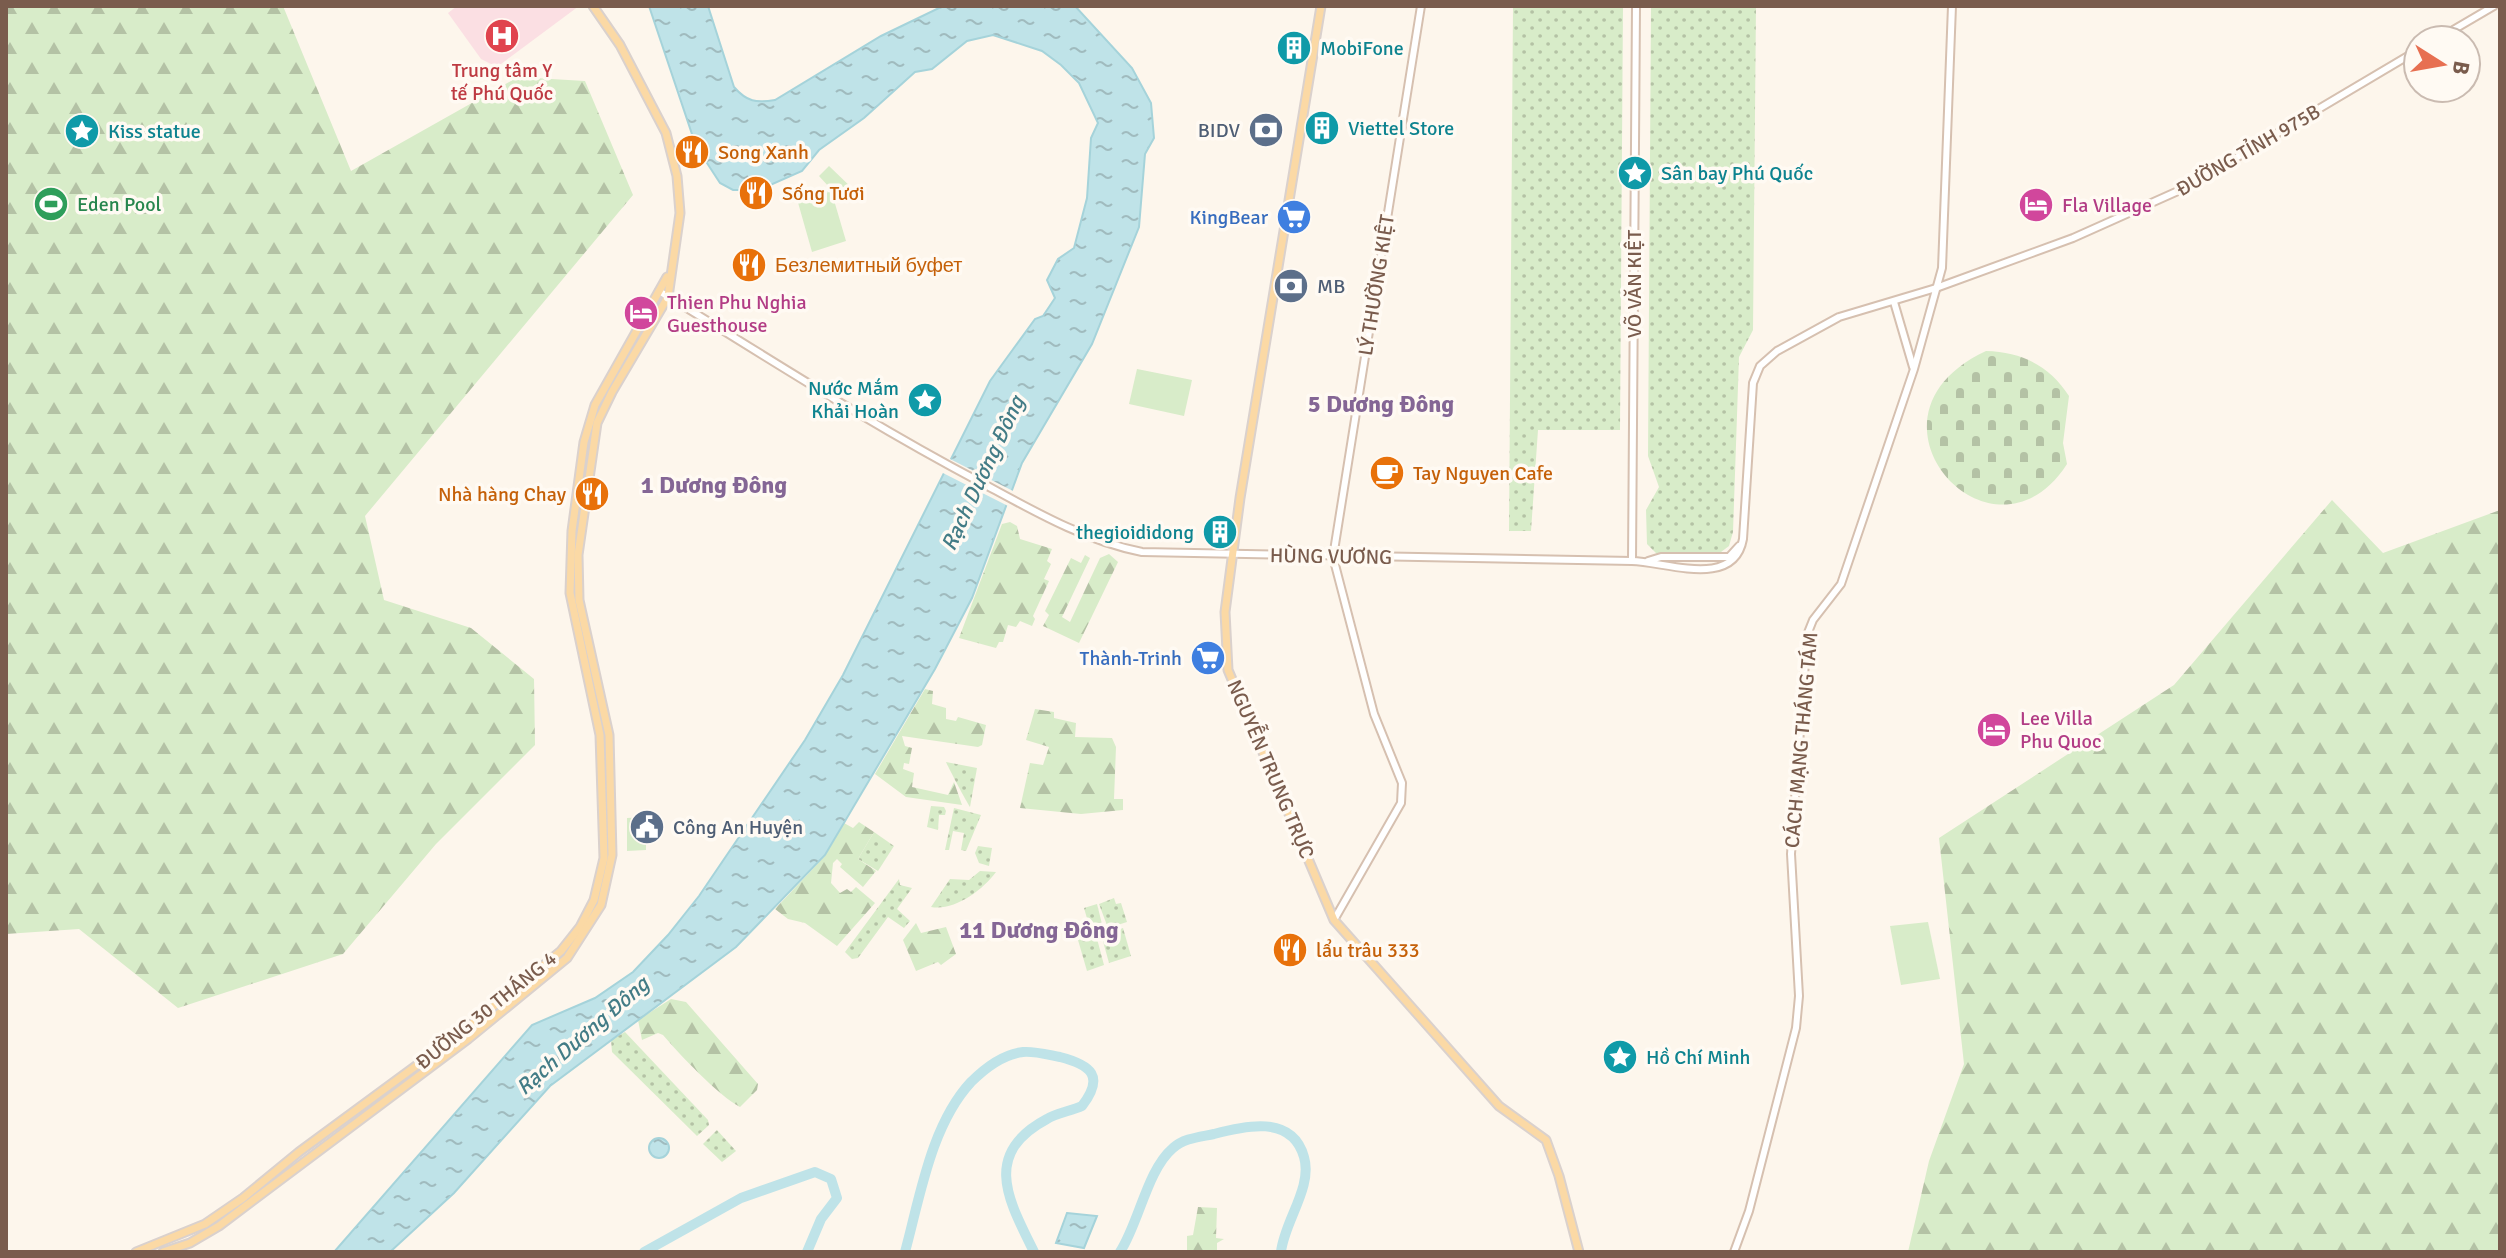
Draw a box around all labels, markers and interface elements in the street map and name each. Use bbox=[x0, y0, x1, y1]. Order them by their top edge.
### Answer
hospital icon: Trung tâm Y tế Phú Quốc bbox=[483, 17, 521, 55]
north arrow bbox=[2402, 24, 2482, 104]
building icon: MobiFone bbox=[1275, 29, 1313, 67]
place label: MobiFone bbox=[1320, 36, 1404, 61]
place label: Trung tâm Y tế Phú Quốc bbox=[451, 58, 553, 106]
text: B bbox=[2447, 59, 2476, 77]
street label: ĐƯỜNG TỈNH 975B bbox=[2172, 99, 2325, 202]
building icon: Viettel Store bbox=[1303, 109, 1341, 147]
bank icon: BIDV bbox=[1247, 111, 1285, 149]
place icon: Kiss statue bbox=[63, 112, 101, 150]
place label: Viettel Store bbox=[1348, 116, 1454, 141]
place label: BIDV bbox=[1198, 118, 1240, 143]
place label: Kiss statue bbox=[108, 119, 201, 144]
restaurant icon: Song Xanh bbox=[673, 133, 711, 171]
place label: Song Xanh bbox=[718, 140, 809, 165]
place icon: Sân bay Phú Quốc bbox=[1616, 154, 1654, 192]
place label: Sân bay Phú Quốc bbox=[1661, 161, 1813, 186]
restaurant icon: Sống Tươi bbox=[737, 174, 775, 212]
place label: Sống Tươi bbox=[782, 181, 865, 206]
sports icon: Eden Pool bbox=[32, 185, 70, 223]
hotel icon: Fla Village bbox=[2017, 186, 2055, 224]
place label: Eden Pool bbox=[77, 192, 162, 217]
place label: Fla Village bbox=[2062, 193, 2152, 218]
supermarket icon: KingBear bbox=[1275, 198, 1313, 236]
place label: KingBear bbox=[1190, 205, 1269, 230]
street label: LÝ THƯỜNG KIỆT bbox=[1353, 213, 1400, 357]
street label: VÕ VĂN KIỆT bbox=[1622, 230, 1647, 338]
restaurant icon: Безлемитный буфет bbox=[730, 246, 768, 284]
place label: Безлемитный буфет bbox=[775, 253, 963, 278]
bank icon: MB bbox=[1272, 267, 1310, 305]
place label: MB bbox=[1317, 274, 1345, 299]
place label: Thien Phu Nghia Guesthouse bbox=[667, 290, 807, 338]
hotel icon: Thien Phu Nghia Guesthouse bbox=[622, 294, 660, 332]
place label: Nước Mắm Khải Hoàn bbox=[808, 376, 899, 424]
place icon: Nước Mắm Khải Hoàn bbox=[906, 381, 944, 419]
district label: 5 Dương Đông bbox=[1308, 389, 1454, 419]
water label: Rạch Dương Đông bbox=[935, 390, 1031, 555]
cafe icon: Tay Nguyen Cafe bbox=[1368, 454, 1406, 492]
place label: Tay Nguyen Cafe bbox=[1413, 461, 1553, 486]
district label: 1 Dương Đông bbox=[641, 470, 787, 500]
restaurant icon: Nhà hàng Chay bbox=[573, 475, 611, 513]
place label: Nhà hàng Chay bbox=[438, 482, 567, 507]
building icon: thegioididong bbox=[1201, 513, 1239, 551]
place label: thegioididong bbox=[1076, 520, 1194, 545]
street label: HÙNG VƯƠNG bbox=[1270, 543, 1392, 570]
street label: CÁCH MẠNG THÁNG TÁM bbox=[1780, 631, 1823, 849]
supermarket icon: Thành-Trinh bbox=[1189, 639, 1227, 677]
place label: Thành-Trinh bbox=[1080, 646, 1182, 671]
street label: NGUYỄN TRUNG TRỰC bbox=[1222, 675, 1321, 862]
place label: Lee Villa Phu Quoc bbox=[2020, 706, 2101, 754]
hotel icon: Lee Villa Phu Quoc bbox=[1975, 711, 2013, 749]
public building icon: Công An Huyện bbox=[628, 808, 666, 846]
place label: Công An Huyện bbox=[673, 815, 803, 840]
district label: 11 Dương Đông bbox=[959, 915, 1119, 945]
restaurant icon: lẩu trâu 333 bbox=[1271, 931, 1309, 969]
place label: lẩu trâu 333 bbox=[1316, 938, 1419, 963]
street label: ĐƯỜNG 30 THÁNG 4 bbox=[411, 946, 562, 1075]
water label: Rạch Dương Đông bbox=[510, 969, 656, 1100]
place icon: Hồ Chí Minh bbox=[1601, 1038, 1639, 1076]
place label: Hồ Chí Minh bbox=[1646, 1045, 1750, 1070]

